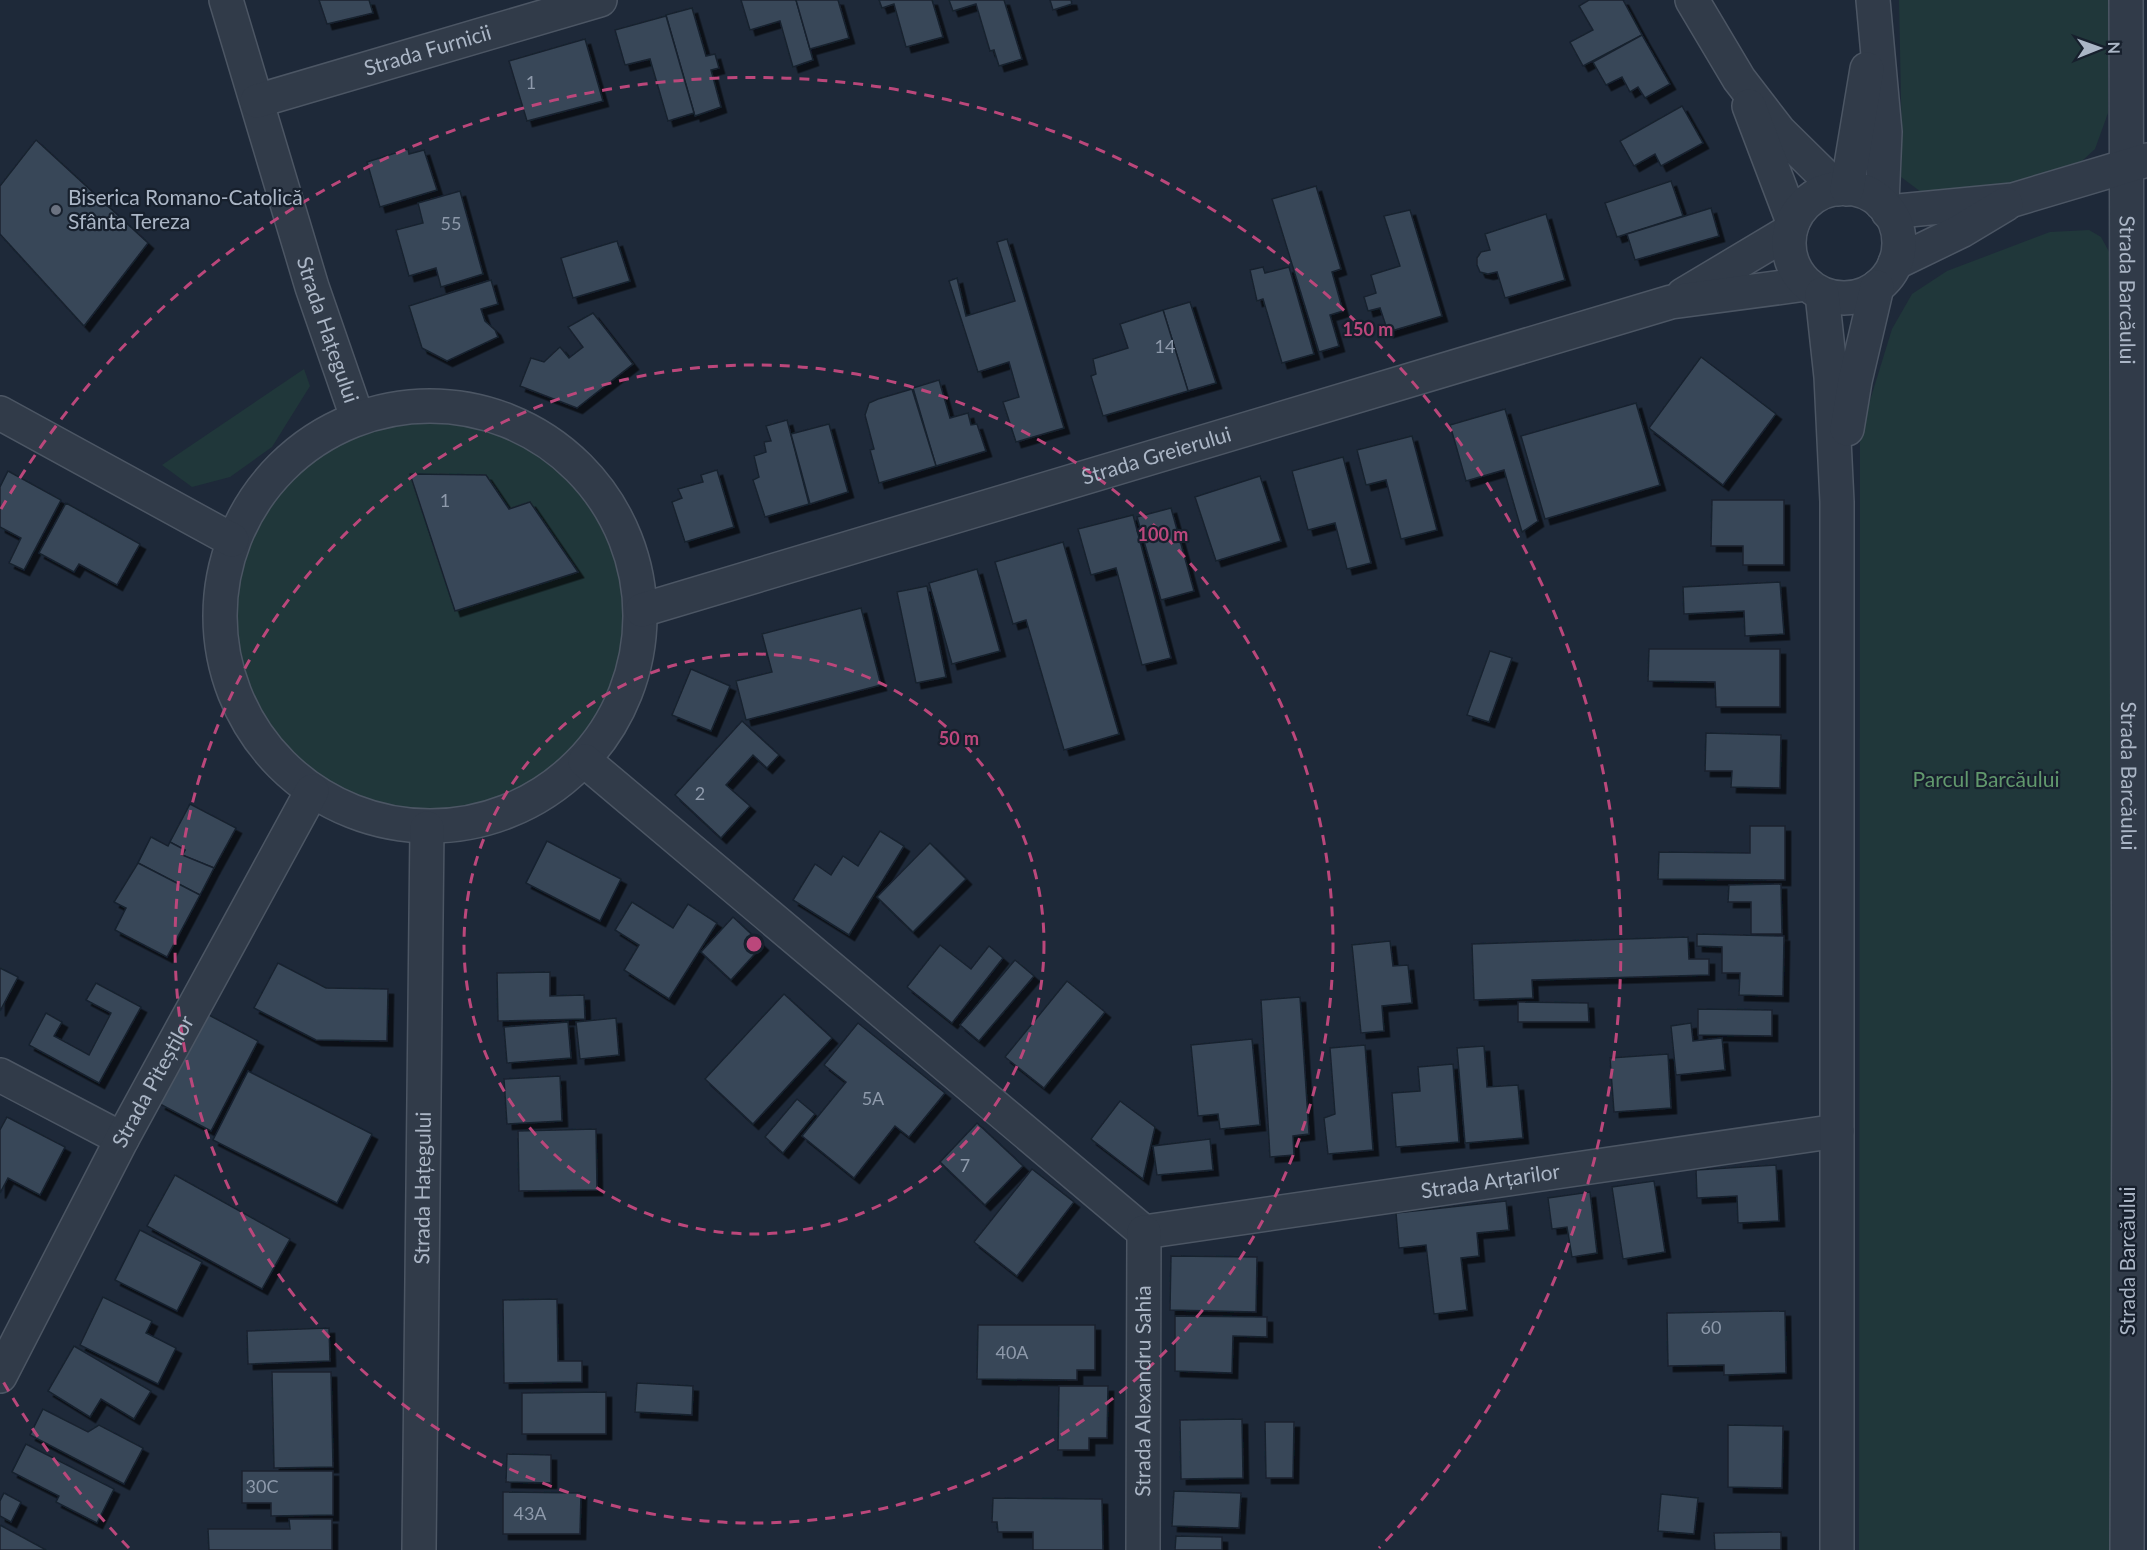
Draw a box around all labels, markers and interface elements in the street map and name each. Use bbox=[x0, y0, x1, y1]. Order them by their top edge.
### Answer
north arrow bbox=[2069, 18, 2129, 78]
street label: Strada Furnicii bbox=[361, 19, 494, 80]
text: N bbox=[2105, 41, 2124, 54]
house number: 1 bbox=[526, 71, 536, 93]
place label: Biserica Romano-Catolică Sfânta Tereza bbox=[68, 184, 303, 233]
marker: Biserica Romano-Catolică Sfânta Tereza bbox=[49, 203, 63, 217]
house number: 55 bbox=[441, 212, 461, 234]
street label: Strada Barcăului bbox=[2116, 215, 2141, 365]
street label: Strada Hațegului bbox=[293, 253, 365, 406]
text: 150 m bbox=[1343, 318, 1393, 340]
house number: 14 bbox=[1155, 335, 1175, 357]
street label: Strada Greierului bbox=[1078, 420, 1234, 489]
house number: 1 bbox=[440, 489, 450, 511]
text: 100 m bbox=[1138, 523, 1188, 545]
street label: Strada Barcăului bbox=[2117, 701, 2142, 851]
text: 50 m bbox=[939, 727, 979, 749]
park label: Parcul Barcăului bbox=[1913, 766, 2059, 791]
house number: 2 bbox=[695, 782, 705, 804]
centre of rings bbox=[744, 934, 764, 954]
street label: Strada Piteștilor bbox=[106, 1010, 198, 1151]
house number: 5A bbox=[862, 1087, 885, 1109]
street label: Strada Hațegului bbox=[408, 1111, 435, 1265]
house number: 7 bbox=[960, 1154, 970, 1176]
street label: Strada Arțarilor bbox=[1419, 1158, 1562, 1203]
street label: Strada Barcăului bbox=[2114, 1187, 2139, 1335]
street label: Strada Alexandru Sahia bbox=[1129, 1285, 1155, 1497]
house number: 60 bbox=[1701, 1316, 1721, 1338]
house number: 40A bbox=[995, 1341, 1029, 1363]
house number: 30C bbox=[246, 1475, 278, 1497]
house number: 43A bbox=[513, 1502, 547, 1524]

